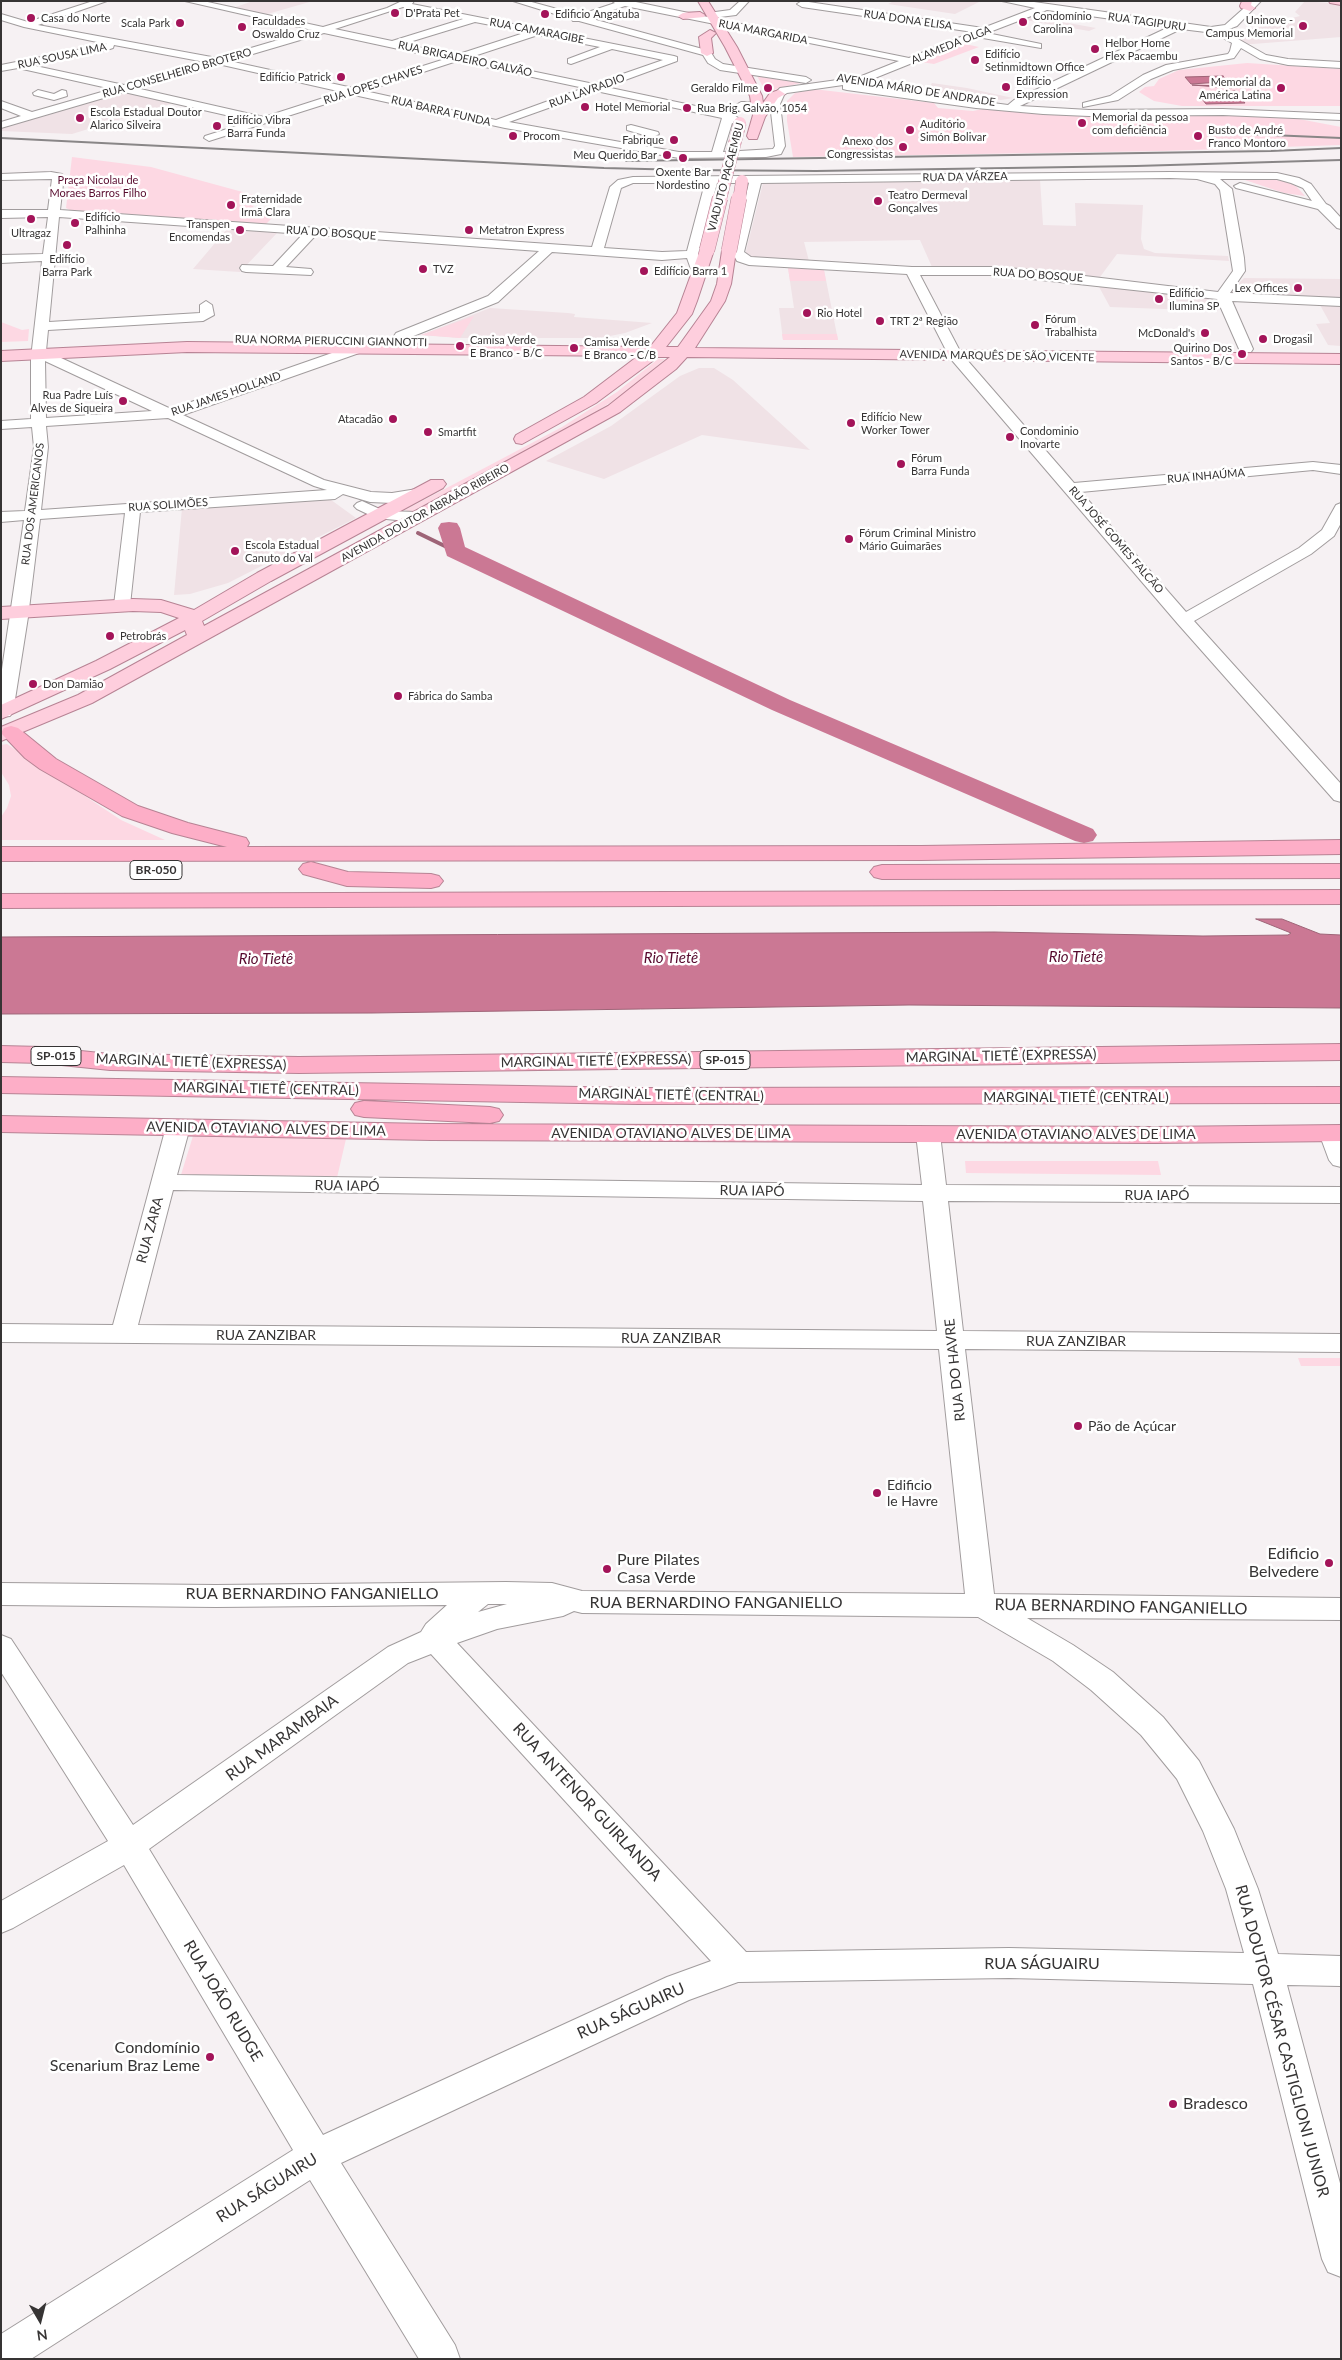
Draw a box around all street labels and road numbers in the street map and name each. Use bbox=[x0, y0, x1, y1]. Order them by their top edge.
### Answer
street label: RUA DONA ELISA bbox=[863, 7, 953, 33]
street label: RUA TAGIPURU bbox=[1107, 10, 1187, 34]
street label: RUA CAMARAGIBE bbox=[489, 15, 585, 47]
street label: RUA MARGARIDA bbox=[717, 17, 809, 47]
street label: ALAMEDA OLGA bbox=[909, 23, 993, 67]
street label: RUA BRIGADEIRO GALVÃO bbox=[397, 38, 533, 80]
street label: RUA SOUSA LIMA bbox=[16, 40, 108, 72]
street label: RUA CONSELHEIRO BROTERO bbox=[101, 45, 253, 101]
street label: RUA LOPES CHAVES bbox=[322, 63, 424, 107]
street label: RUA LAVRADIO bbox=[547, 71, 627, 111]
street label: AVENIDA MÁRIO DE ANDRADE bbox=[836, 71, 996, 109]
street label: RUA BARRA FUNDA bbox=[390, 93, 492, 129]
street label: VIADUTO PACAEMBU bbox=[705, 121, 747, 233]
street label: RUA DA VÁRZEA bbox=[922, 170, 1008, 184]
street label: RUA DO BOSQUE bbox=[286, 223, 376, 243]
street label: RUA DO BOSQUE bbox=[993, 265, 1083, 285]
street label: RUA NORMA PIERUCCINI GIANNOTTI bbox=[235, 333, 427, 349]
street label: AVENIDA MARQUÊS DE SÃO VICENTE bbox=[900, 348, 1094, 364]
street label: RUA JAMES HOLLAND bbox=[169, 369, 283, 419]
street label: RUA DOS AMERICANOS bbox=[19, 442, 47, 566]
street label: AVENIDA DOUTOR ABRAÃO RIBEIRO bbox=[339, 461, 511, 565]
street label: RUA INHAÚMA bbox=[1167, 466, 1245, 486]
street label: RUA JOSÉ GOMES FALCÃO bbox=[1066, 484, 1166, 596]
street label: RUA SOLIMÕES bbox=[128, 496, 208, 514]
road number: BR-050 bbox=[130, 860, 182, 880]
road number: SP-015 bbox=[31, 1046, 81, 1066]
street label: MARGINAL TIETÊ (EXPRESSA) bbox=[905, 1046, 1097, 1066]
street label: MARGINAL TIETÊ (EXPRESSA) bbox=[95, 1050, 287, 1074]
road number: SP-015 bbox=[700, 1050, 750, 1070]
street label: MARGINAL TIETÊ (EXPRESSA) bbox=[500, 1051, 692, 1071]
street label: MARGINAL TIETÊ (CENTRAL) bbox=[173, 1079, 359, 1099]
street label: MARGINAL TIETÊ (CENTRAL) bbox=[578, 1085, 764, 1105]
street label: MARGINAL TIETÊ (CENTRAL) bbox=[983, 1089, 1169, 1105]
street label: AVENIDA OTAVIANO ALVES DE LIMA bbox=[146, 1119, 386, 1139]
street label: AVENIDA OTAVIANO ALVES DE LIMA bbox=[551, 1125, 791, 1141]
street label: AVENIDA OTAVIANO ALVES DE LIMA bbox=[956, 1126, 1196, 1142]
street label: RUA IAPÓ bbox=[314, 1177, 380, 1195]
street label: RUA IAPÓ bbox=[719, 1182, 785, 1200]
street label: RUA IAPÓ bbox=[1125, 1187, 1189, 1203]
street label: RUA ZARA bbox=[133, 1195, 167, 1265]
street label: RUA DO HAVRE bbox=[941, 1318, 969, 1422]
street label: RUA ZANZIBAR bbox=[216, 1327, 316, 1343]
street label: RUA ZANZIBAR bbox=[621, 1330, 721, 1346]
street label: RUA ZANZIBAR bbox=[1026, 1333, 1126, 1349]
street label: RUA BERNARDINO FANGANIELLO bbox=[185, 1584, 439, 1604]
street label: RUA BERNARDINO FANGANIELLO bbox=[589, 1593, 843, 1613]
street label: RUA BERNARDINO FANGANIELLO bbox=[994, 1595, 1248, 1619]
street label: RUA MARAMBAIA bbox=[222, 1691, 342, 1785]
street label: RUA ANTENOR GUIRLANDA bbox=[509, 1719, 665, 1885]
street label: RUA DOUTOR CÉSAR CASTIGLIONI JUNIOR bbox=[1231, 1883, 1333, 2199]
street label: RUA JOÃO RUDGE bbox=[179, 1937, 267, 2065]
street label: RUA SÁGUAIRU bbox=[984, 1954, 1100, 1974]
street label: RUA SÁGUAIRU bbox=[574, 1979, 688, 2043]
street label: RUA SÁGUAIRU bbox=[213, 2149, 321, 2227]

